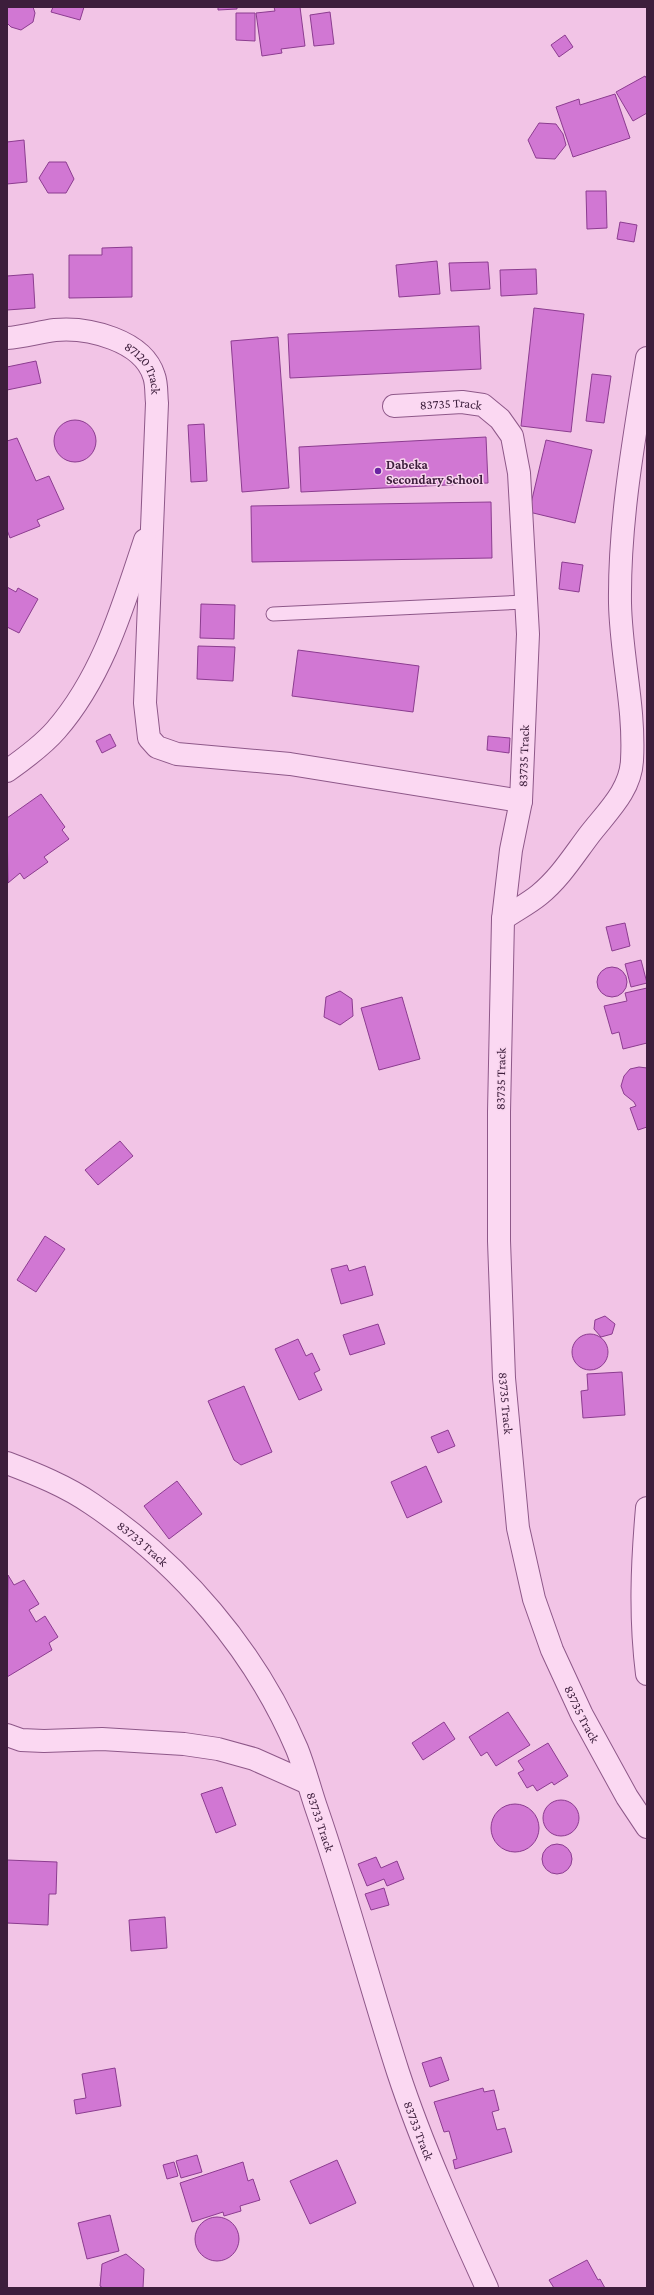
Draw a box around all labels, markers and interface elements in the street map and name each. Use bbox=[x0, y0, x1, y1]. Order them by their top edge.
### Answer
street label: 87120 Track bbox=[122, 339, 163, 396]
street label: 83735 Track bbox=[419, 395, 484, 413]
place label: Dabeka Secondary School bbox=[386, 457, 483, 487]
marker: Dabeka Secondary School bbox=[373, 466, 383, 476]
street label: 83735 Track bbox=[515, 724, 532, 787]
street label: 83735 Track bbox=[492, 1047, 509, 1110]
street label: 83735 Track bbox=[496, 1372, 516, 1436]
street label: 83733 Track bbox=[114, 1518, 172, 1570]
street label: 83735 Track bbox=[561, 1683, 603, 1746]
street label: 83733 Track bbox=[304, 1790, 338, 1855]
street label: 83733 Track bbox=[401, 2099, 437, 2163]

